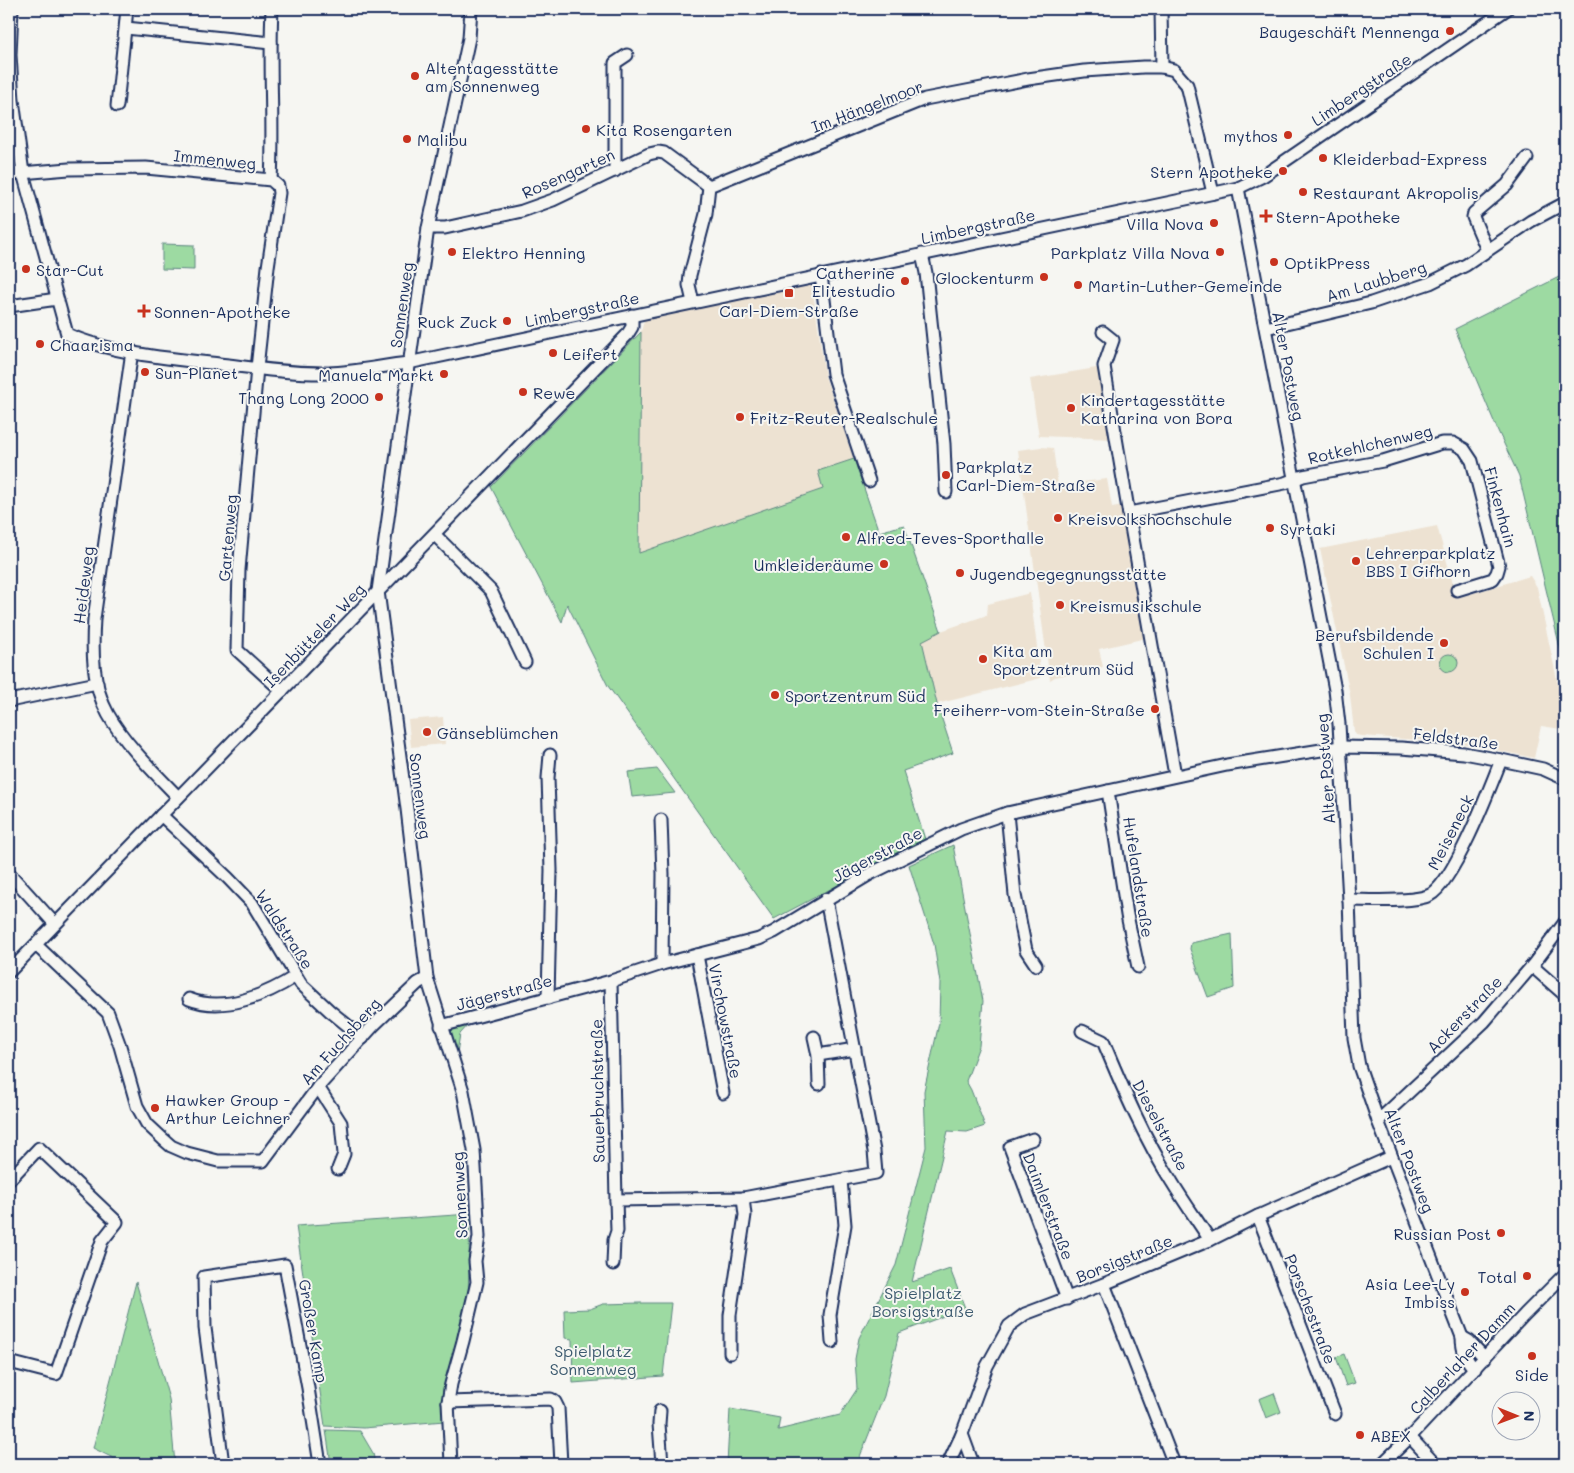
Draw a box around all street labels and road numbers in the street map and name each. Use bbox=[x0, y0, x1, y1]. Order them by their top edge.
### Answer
street label: Limbergstraße bbox=[1307, 48, 1415, 130]
street label: Im Hängelmoor bbox=[808, 75, 926, 137]
street label: Rosengarten bbox=[518, 143, 618, 203]
street label: Immenweg bbox=[173, 144, 257, 174]
street label: Limbergstraße bbox=[919, 204, 1037, 248]
street label: Am Laubberg bbox=[1323, 256, 1429, 306]
street label: Sonnenweg bbox=[385, 261, 417, 349]
street label: Limbergstraße bbox=[523, 287, 641, 331]
street label: Alter Postweg bbox=[1268, 310, 1310, 422]
street label: Rotkehlchenweg bbox=[1306, 419, 1434, 469]
street label: Finkenhain bbox=[1480, 464, 1522, 550]
street label: Gartenweg bbox=[213, 494, 241, 582]
street label: Heideweg bbox=[68, 545, 98, 625]
street label: Isenbütteler Weg bbox=[259, 579, 369, 691]
street label: Alter Postweg bbox=[1311, 713, 1339, 825]
street label: Feldstraße bbox=[1412, 722, 1500, 754]
street label: Sonnenweg bbox=[405, 752, 437, 840]
street label: Meiseneck bbox=[1422, 791, 1478, 873]
street label: Hufelandstraße bbox=[1119, 815, 1159, 939]
street label: Jägerstraße bbox=[828, 822, 926, 886]
street label: Waldstraße bbox=[251, 885, 319, 973]
street label: Virchowstraße bbox=[705, 962, 747, 1080]
street label: Jägerstraße bbox=[454, 969, 554, 1015]
street label: Ackerstraße bbox=[1422, 971, 1506, 1057]
street label: Am Fuchsberg bbox=[295, 993, 385, 1089]
street label: Sauerbruchstraße bbox=[585, 1019, 609, 1163]
street label: Dieselstraße bbox=[1128, 1076, 1194, 1174]
street label: Alter Postweg bbox=[1380, 1104, 1440, 1216]
street label: Daimlerstraße bbox=[1019, 1149, 1079, 1263]
street label: Sonnenweg bbox=[446, 1151, 472, 1239]
street label: Borsigstraße bbox=[1073, 1229, 1175, 1287]
street label: Porschestraße bbox=[1280, 1251, 1342, 1367]
street label: Großer Kamp bbox=[295, 1278, 333, 1385]
street label: Calberlaher Damm bbox=[1405, 1297, 1519, 1419]

